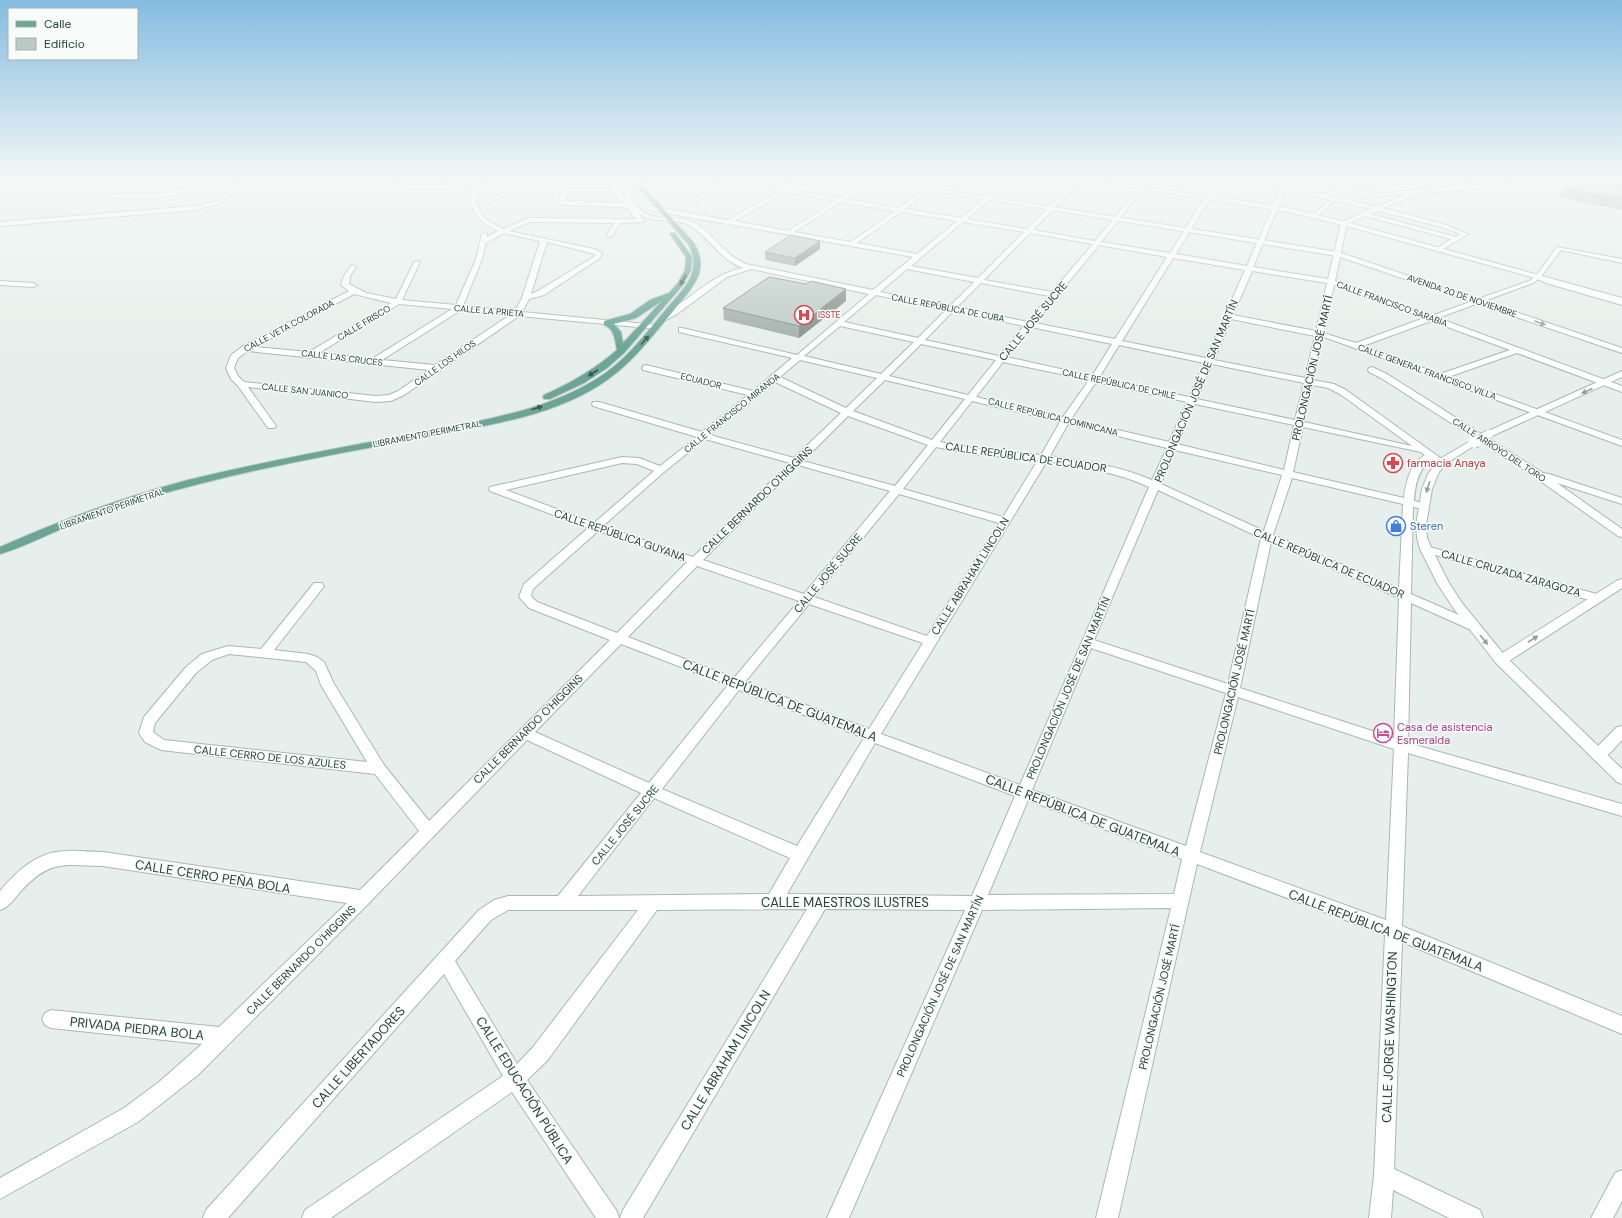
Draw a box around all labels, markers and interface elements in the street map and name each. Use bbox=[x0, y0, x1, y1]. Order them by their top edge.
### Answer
legend bbox=[8, 8, 138, 60]
text: Calle bbox=[44, 16, 71, 32]
text: Edificio bbox=[44, 36, 85, 52]
street label: AVENIDA 20 DE NOVIEMBRE bbox=[1405, 272, 1519, 320]
one-way arrow bbox=[680, 274, 687, 286]
street label: CALLE JOSÉ SUCRE bbox=[996, 278, 1070, 364]
street label: CALLE FRANCISCO SARABIA bbox=[1335, 278, 1449, 330]
street label: CALLE REPÚBLICA DE CUBA bbox=[890, 290, 1006, 325]
street label: PROLONGACIÓN JOSÉ MARTÍ bbox=[1288, 294, 1336, 442]
street label: CALLE VETA COLORADA bbox=[242, 297, 336, 355]
street label: PROLONGACIÓN JOSÉ DE SAN MARTÍN bbox=[1151, 297, 1241, 485]
street label: CALLE FRISCO bbox=[335, 302, 393, 344]
street label: CALLE LA PRIETA bbox=[453, 302, 525, 320]
hospital icon: ISSTE bbox=[793, 304, 815, 326]
place label: ISSTE bbox=[818, 309, 841, 321]
one-way arrow bbox=[1534, 320, 1546, 326]
one-way arrow bbox=[640, 334, 649, 345]
street label: CALLE LOS HILOS bbox=[412, 337, 478, 389]
street label: CALLE GENERAL FRANCISCO VILLA bbox=[1356, 341, 1498, 403]
street label: CALLE LAS CRUCES bbox=[301, 347, 383, 369]
street label: CALLE REPÚBLICA DE CHILE bbox=[1061, 365, 1177, 402]
one-way arrow bbox=[588, 369, 598, 377]
street label: ECUADOR bbox=[679, 370, 723, 392]
street label: CALLE FRANCISCO MIRANDA bbox=[682, 371, 782, 455]
street label: CALLE SAN JUANICO bbox=[261, 380, 349, 402]
one-way arrow bbox=[1580, 388, 1592, 394]
street label: CALLE REPÚBLICA DOMINICANA bbox=[987, 394, 1119, 439]
one-way arrow bbox=[531, 405, 543, 411]
street label: CALLE ARROYO DEL TORO bbox=[1450, 415, 1548, 485]
street label: LIBRAMIENTO PERIMETRAL bbox=[372, 418, 482, 450]
street label: CALLE REPÚBLICA DE ECUADOR bbox=[945, 439, 1107, 475]
street label: CALLE BERNARDO O'HIGGINS bbox=[698, 443, 816, 557]
pharmacy icon: farmacia Anaya bbox=[1382, 452, 1404, 474]
place label: farmacia Anaya bbox=[1407, 456, 1485, 470]
one-way arrow bbox=[1425, 481, 1431, 493]
street label: LIBRAMIENTO PERIMETRAL bbox=[58, 485, 166, 533]
street label: CALLE REPÚBLICA GUYANA bbox=[552, 506, 688, 564]
street label: CALLE ABRAHAM LINCOLN bbox=[928, 515, 1012, 637]
shop icon: Steren bbox=[1385, 515, 1407, 537]
place label: Steren bbox=[1410, 519, 1443, 533]
street label: CALLE REPÚBLICA DE ECUADOR bbox=[1251, 525, 1407, 601]
street label: CALLE JOSÉ SUCRE bbox=[791, 530, 865, 616]
street label: CALLE CRUZADA ZARAGOZA bbox=[1440, 546, 1582, 600]
street label: PROLONGACIÓN JOSÉ DE SAN MARTÍN bbox=[1023, 594, 1113, 782]
street label: PROLONGACIÓN JOSÉ MARTÍ bbox=[1210, 608, 1258, 756]
one-way arrow bbox=[1480, 635, 1489, 645]
one-way arrow bbox=[1528, 635, 1539, 642]
street label: CALLE REPÚBLICA DE GUATEMALA bbox=[680, 654, 880, 746]
street label: CALLE BERNARDO O'HIGGINS bbox=[470, 671, 586, 787]
place label: Casa de asistencia Esmeralda bbox=[1397, 720, 1492, 747]
hotel icon: Casa de asistencia Esmeralda bbox=[1372, 722, 1394, 744]
street label: CALLE CERRO DE LOS AZULES bbox=[193, 742, 347, 772]
street label: CALLE REPÚBLICA DE GUATEMALA bbox=[983, 769, 1183, 861]
street label: CALLE JOSÉ SUCRE bbox=[588, 782, 662, 868]
street label: CALLE CERRO PEÑA BOLA bbox=[134, 856, 292, 897]
street label: CALLE REPÚBLICA DE GUATEMALA bbox=[1286, 884, 1486, 976]
street label: PROLONGACIÓN JOSÉ DE SAN MARTÍN bbox=[893, 893, 987, 1079]
street label: CALLE MAESTROS ILUSTRES bbox=[761, 894, 929, 911]
street label: CALLE BERNARDO O'HIGGINS bbox=[243, 902, 359, 1018]
street label: PROLONGACIÓN JOSÉ MARTÍ bbox=[1135, 923, 1183, 1071]
street label: CALLE JORGE WASHINGTON bbox=[1378, 951, 1401, 1123]
street label: CALLE ABRAHAM LINCOLN bbox=[677, 987, 774, 1134]
street label: CALLE LIBERTADORES bbox=[308, 1003, 409, 1112]
street label: PRIVADA PIEDRA BOLA bbox=[69, 1013, 205, 1044]
street label: CALLE EDUCACIÓN PÚBLICA bbox=[472, 1013, 578, 1167]

